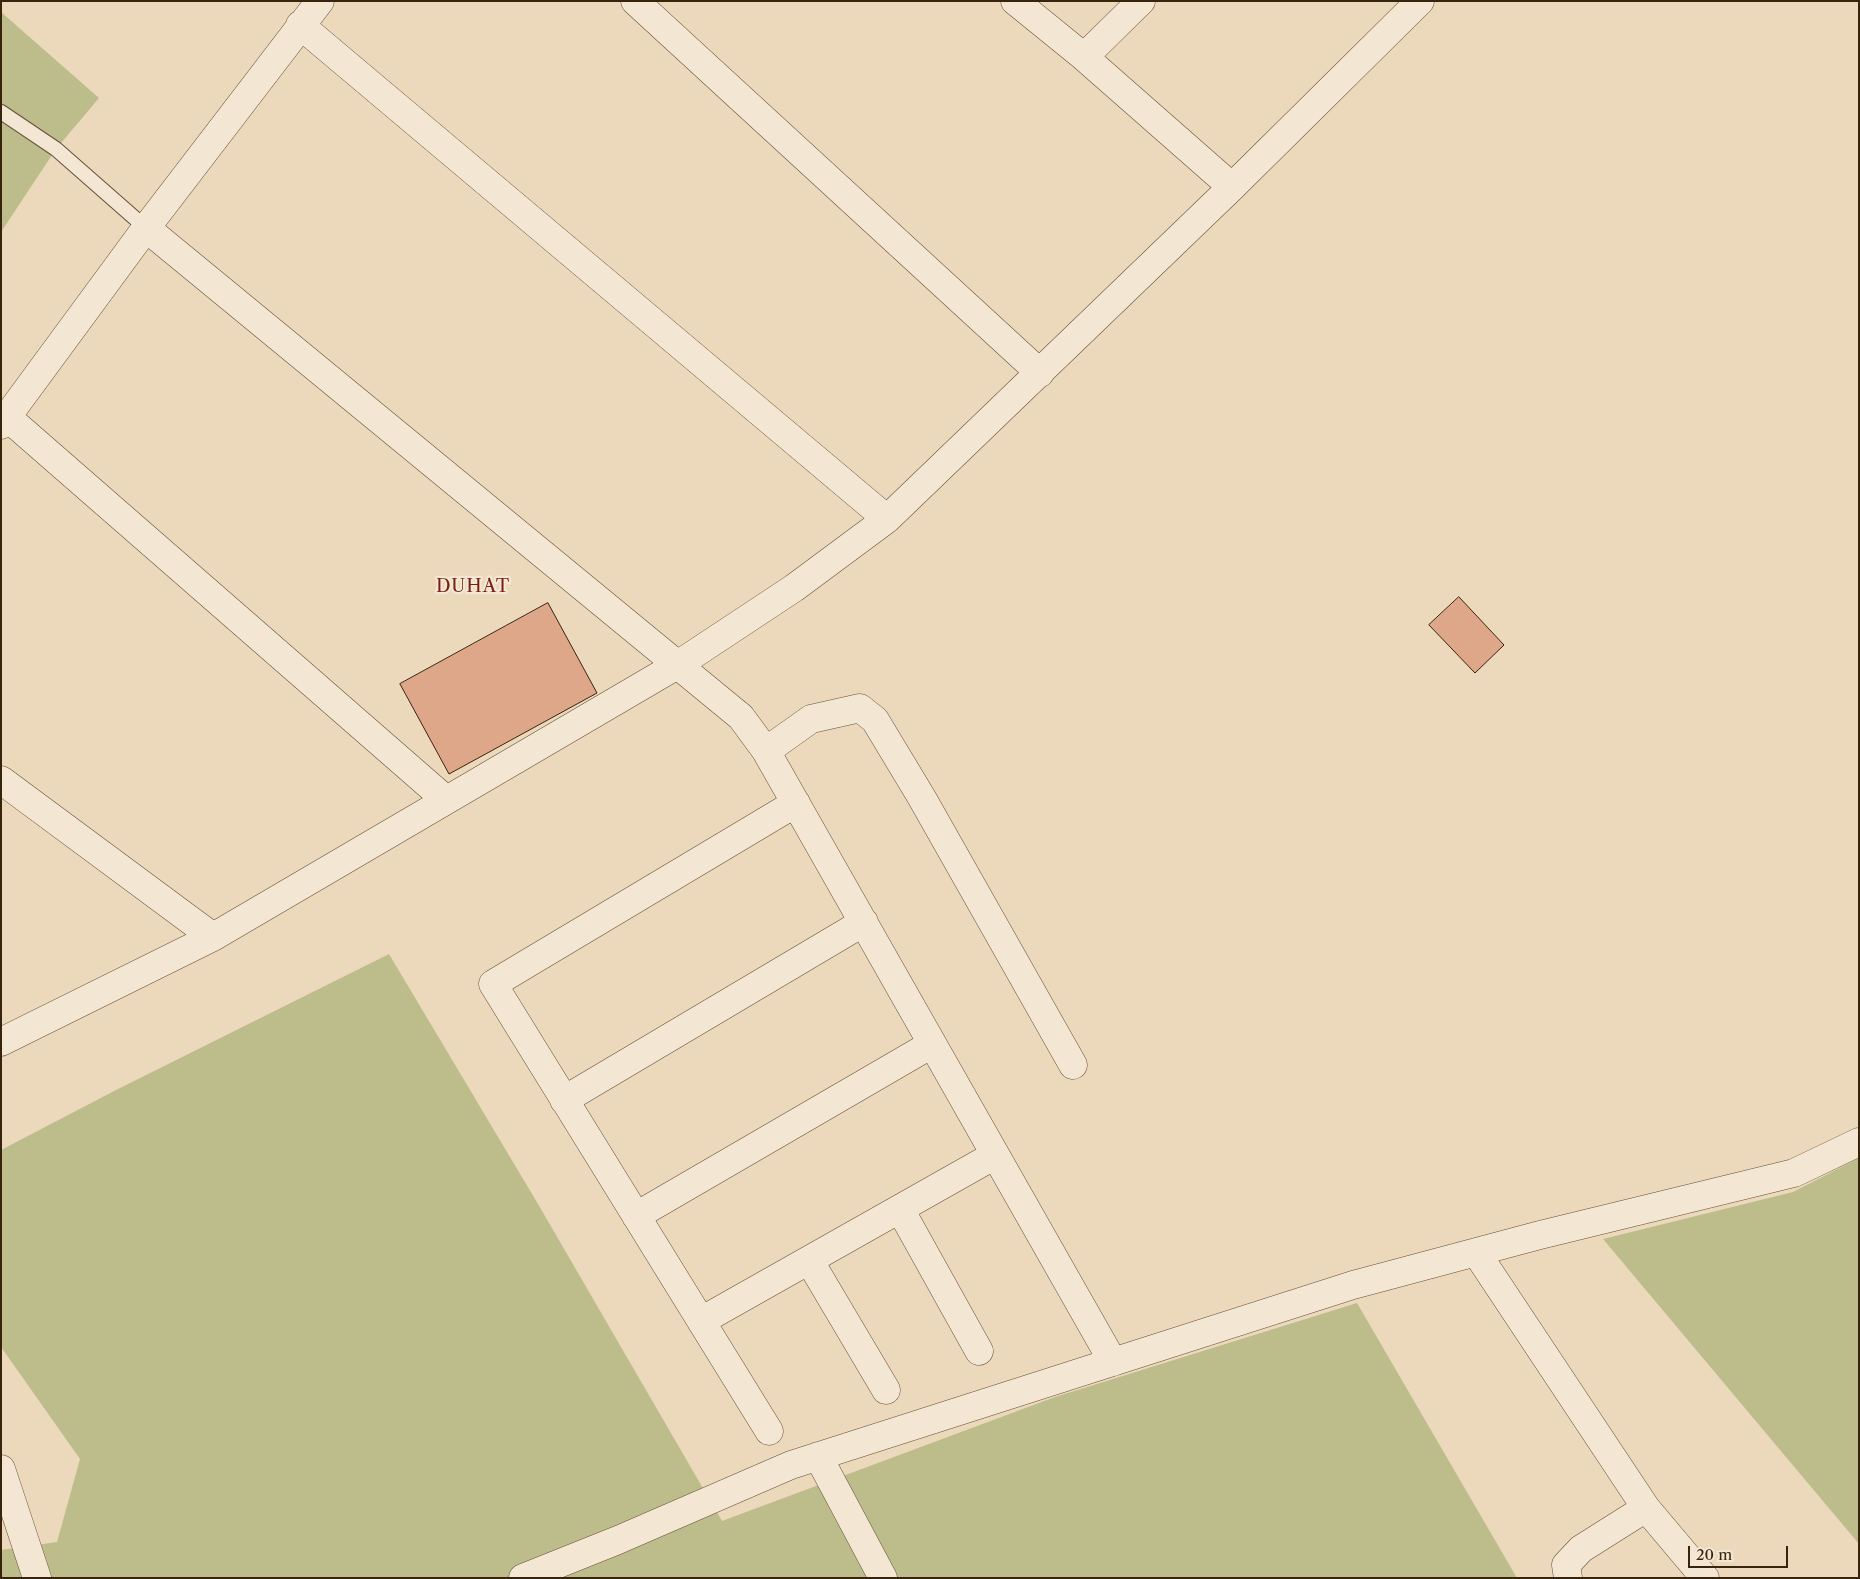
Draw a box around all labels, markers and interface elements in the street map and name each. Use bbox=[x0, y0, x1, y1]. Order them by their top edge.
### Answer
district label: DUHAT bbox=[435, 576, 511, 598]
scale bar bbox=[1690, 1536, 1790, 1568]
text: 20 m bbox=[1696, 1545, 1732, 1564]

